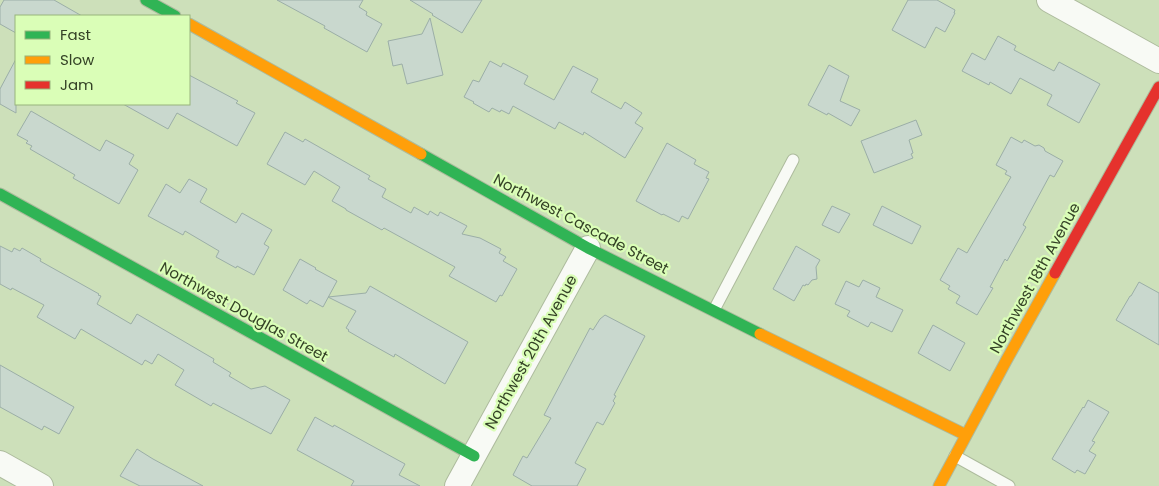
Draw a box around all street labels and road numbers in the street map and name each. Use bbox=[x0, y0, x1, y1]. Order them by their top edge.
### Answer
street label: Northwest Cascade Street bbox=[490, 168, 673, 279]
street label: Northwest 18th Avenue bbox=[984, 199, 1085, 357]
street label: Northwest Douglas Street bbox=[156, 257, 332, 367]
street label: Northwest 20th Avenue bbox=[479, 271, 582, 433]

